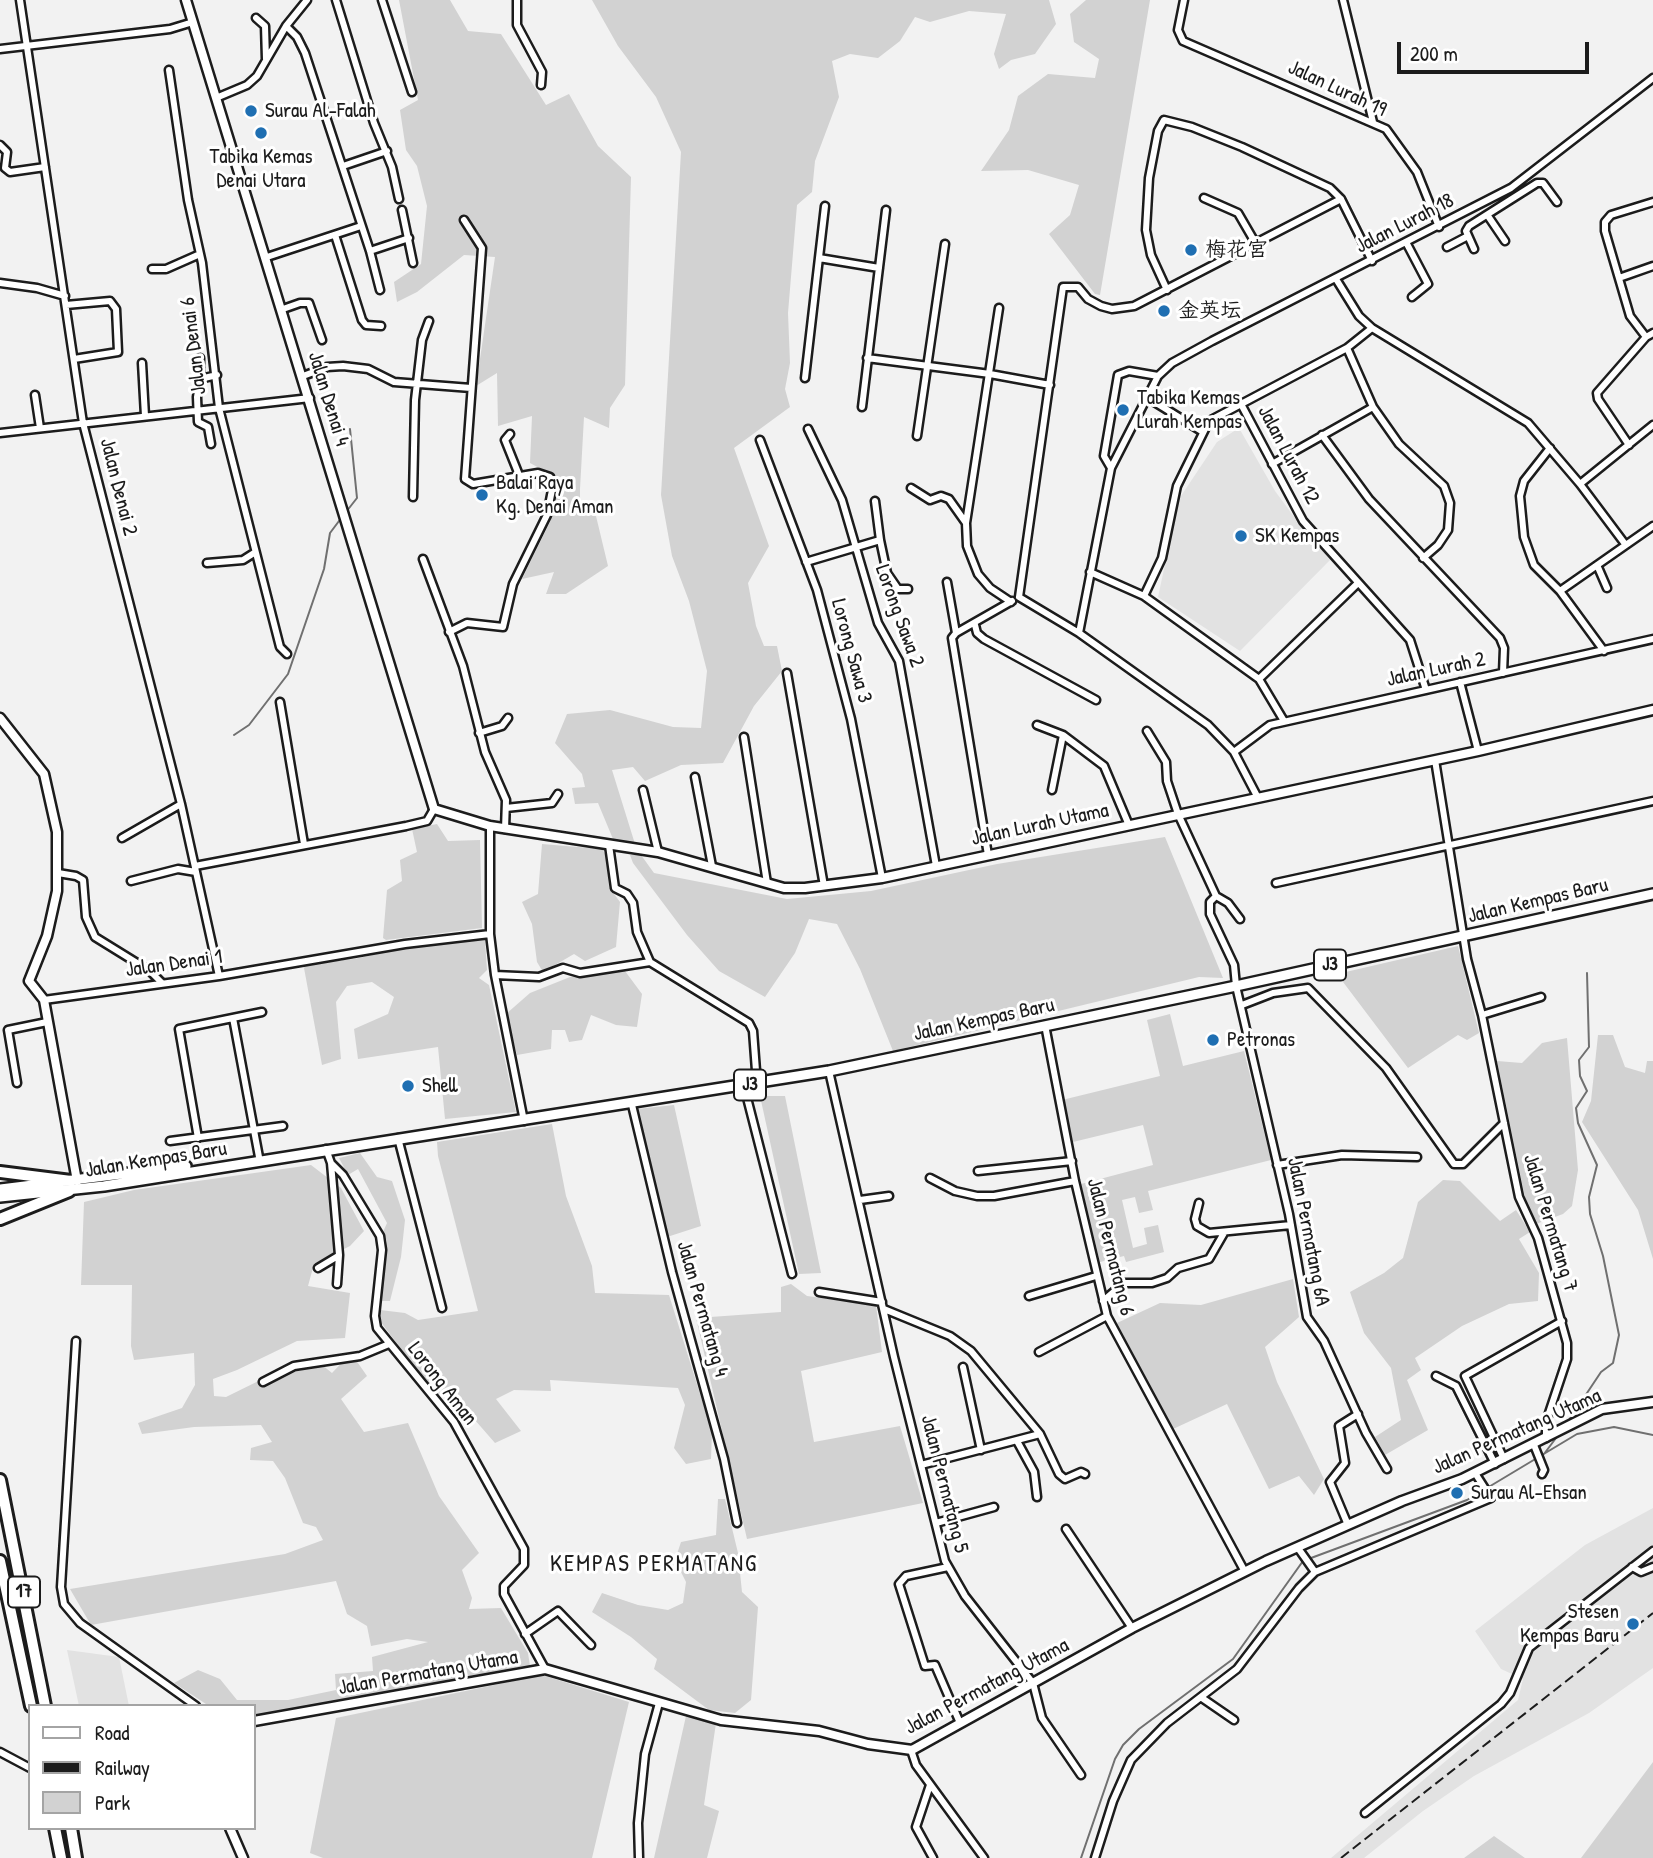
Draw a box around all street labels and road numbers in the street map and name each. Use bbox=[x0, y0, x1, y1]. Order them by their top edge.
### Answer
street label: Jalan Lurah 19 bbox=[1284, 55, 1390, 123]
street label: Jalan Lurah 18 bbox=[1352, 188, 1458, 260]
street label: Jalan Denai 6 bbox=[176, 296, 212, 396]
street label: Jalan Denai 4 bbox=[302, 349, 354, 449]
street label: Jalan Lurah 12 bbox=[1252, 402, 1324, 508]
street label: Jalan Denai 2 bbox=[94, 436, 142, 538]
street label: Lorong Sawa 2 bbox=[869, 561, 929, 671]
street label: Lorong Sawa 3 bbox=[825, 596, 877, 706]
street label: Jalan Lurah 2 bbox=[1384, 647, 1488, 693]
street label: Jalan Lurah Utama bbox=[969, 798, 1111, 852]
street label: Jalan Kempas Baru bbox=[1465, 873, 1611, 929]
street label: Jalan Denai 1 bbox=[124, 945, 224, 983]
road number: J3 bbox=[1314, 950, 1346, 981]
street label: Jalan Kempas Baru bbox=[911, 993, 1057, 1047]
road number: J3 bbox=[734, 1070, 766, 1100]
street label: Jalan Kempas Baru bbox=[83, 1136, 229, 1184]
street label: Jalan Permatang 7 bbox=[1517, 1151, 1583, 1295]
street label: Jalan Permatang 6A bbox=[1281, 1156, 1335, 1308]
street label: Jalan Permatang 6 bbox=[1081, 1176, 1139, 1318]
street label: Jalan Permatang 4 bbox=[671, 1238, 733, 1380]
street label: Lorong Aman bbox=[402, 1337, 482, 1431]
street label: Jalan Permatang Utama bbox=[1429, 1384, 1605, 1480]
street label: Jalan Permatang 5 bbox=[915, 1412, 973, 1556]
road number: 17 bbox=[8, 1576, 40, 1608]
street label: Jalan Permatang Utama bbox=[901, 1633, 1073, 1741]
street label: Jalan Permatang Utama bbox=[336, 1645, 520, 1701]

